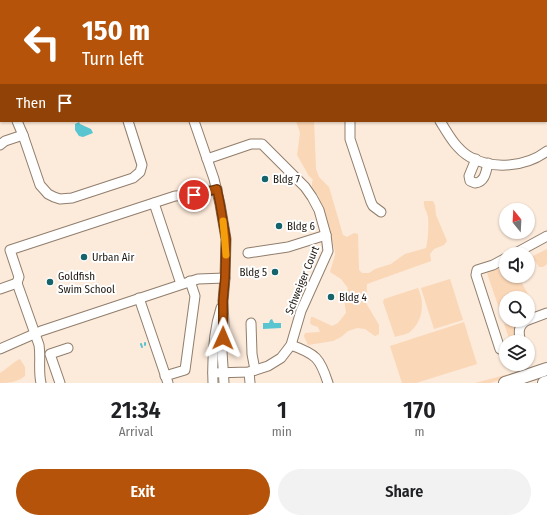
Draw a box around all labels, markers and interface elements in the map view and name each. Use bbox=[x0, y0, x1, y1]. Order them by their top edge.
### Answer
text: 150 m bbox=[82, 14, 150, 47]
icon: left bbox=[16, 16, 68, 68]
text: Turn left bbox=[82, 48, 144, 70]
icon: arrive bbox=[54, 92, 76, 114]
text: Then bbox=[16, 94, 46, 112]
place label: Bldg 7 bbox=[273, 173, 301, 186]
marker: Bldg 7 bbox=[260, 174, 270, 184]
pin bbox=[177, 178, 211, 212]
icon: arrive bbox=[183, 184, 205, 206]
north arrow bbox=[499, 203, 535, 239]
map controls bbox=[499, 203, 535, 371]
place label: Bldg 6 bbox=[287, 220, 316, 233]
marker: Bldg 6 bbox=[274, 221, 284, 231]
street label: Schweiger Court bbox=[283, 244, 322, 316]
button: sound bbox=[499, 247, 535, 283]
place label: Urban Air bbox=[92, 251, 134, 264]
marker: Urban Air bbox=[79, 252, 89, 262]
place label: Bldg 5 bbox=[239, 266, 267, 279]
marker: Bldg 5 bbox=[270, 267, 280, 277]
place label: Goldfish Swim School bbox=[58, 270, 115, 296]
marker: Goldfish Swim School bbox=[45, 277, 55, 287]
place label: Bldg 4 bbox=[339, 291, 368, 304]
button: search bbox=[499, 291, 535, 327]
marker: Bldg 4 bbox=[326, 292, 336, 302]
position arrow bbox=[202, 317, 244, 359]
button: layers bbox=[499, 335, 535, 371]
text: 21:34 bbox=[111, 396, 161, 424]
text: 1 bbox=[277, 396, 287, 424]
text: 170 bbox=[403, 396, 436, 424]
text: Arrival bbox=[119, 424, 153, 439]
text: min bbox=[272, 424, 292, 439]
text: m bbox=[414, 424, 424, 439]
button: Exit bbox=[16, 469, 270, 515]
button: Share bbox=[278, 469, 531, 515]

